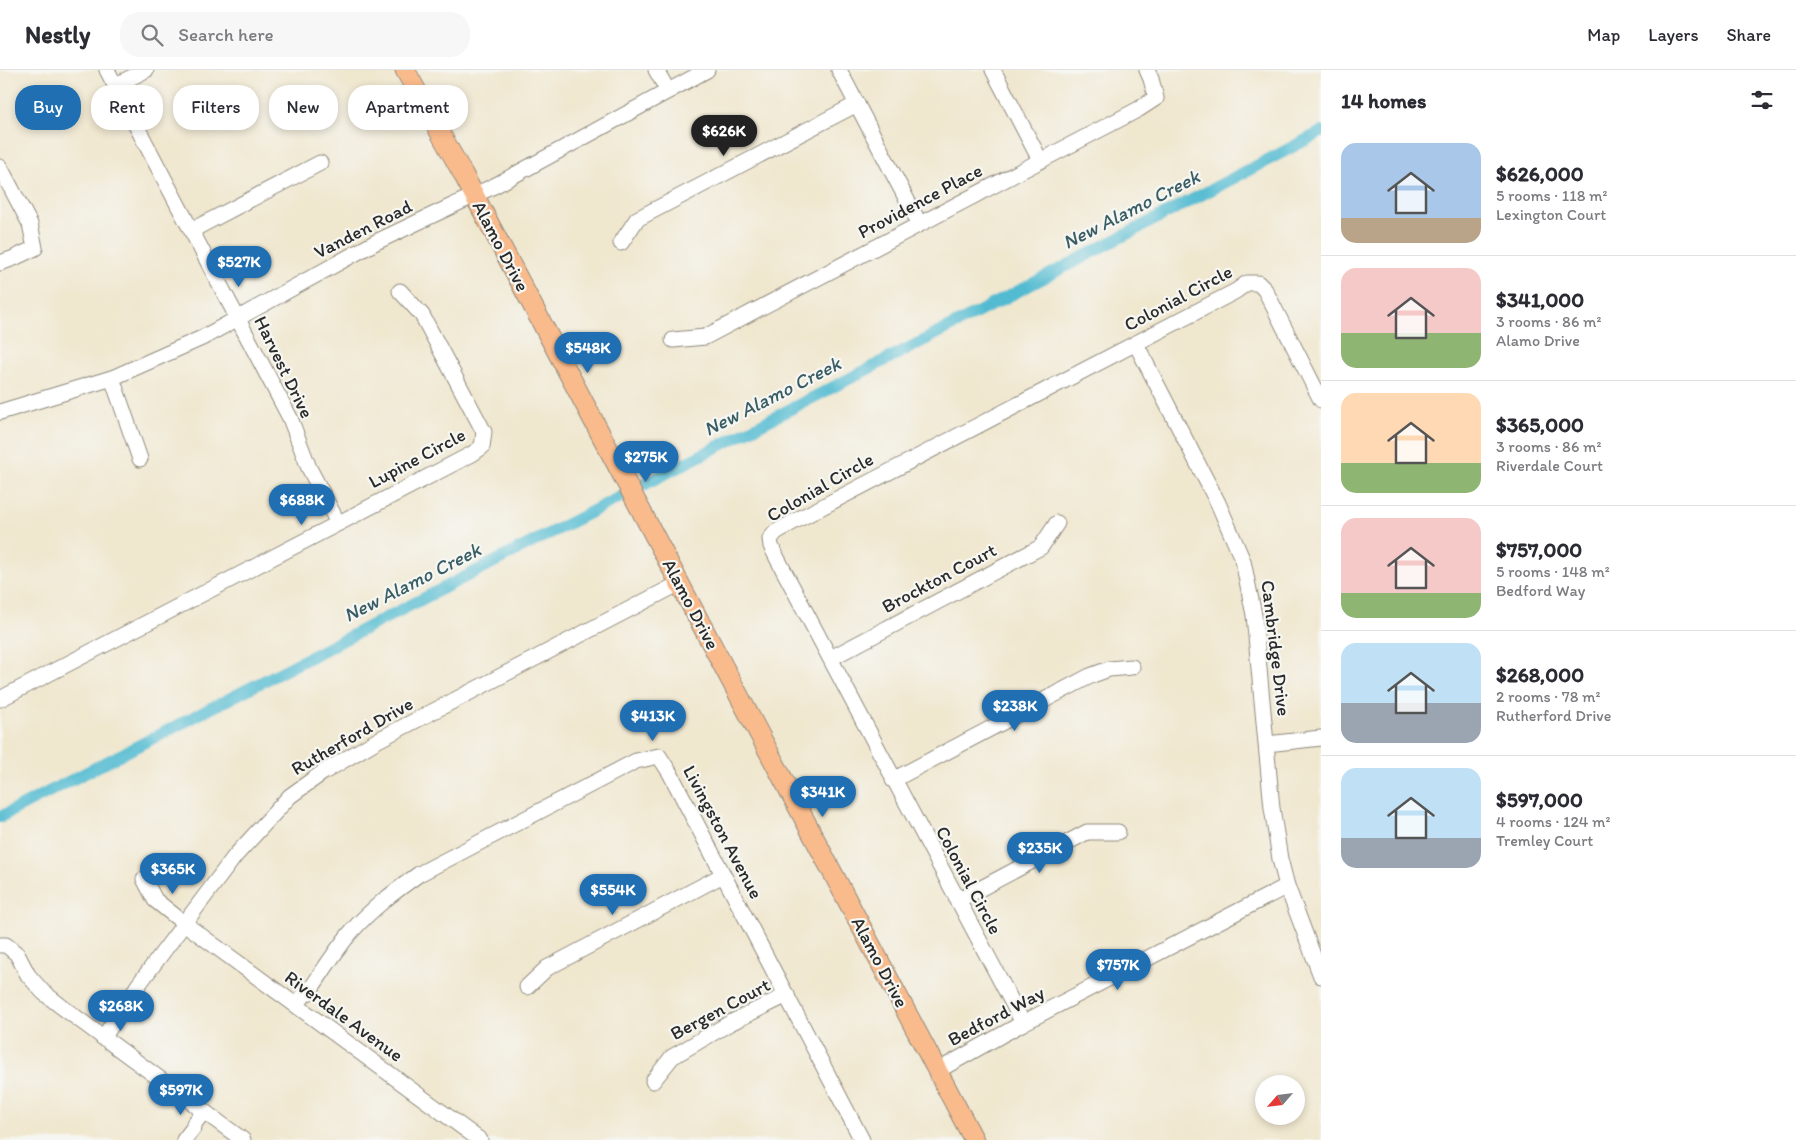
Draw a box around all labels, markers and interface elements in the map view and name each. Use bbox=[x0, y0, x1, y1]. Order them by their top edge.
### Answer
search box bbox=[120, 12, 470, 57]
text: Nestly bbox=[25, 20, 90, 49]
icon: search bbox=[138, 21, 166, 49]
text: Search here bbox=[178, 23, 274, 46]
text: Map bbox=[1587, 24, 1620, 46]
text: Layers bbox=[1648, 24, 1698, 46]
text: Share bbox=[1726, 24, 1771, 46]
chip: Buy bbox=[15, 85, 81, 130]
chip: Rent bbox=[91, 85, 163, 130]
chip: Filters bbox=[173, 85, 259, 130]
chip: New bbox=[269, 85, 338, 130]
chip: Apartment bbox=[348, 85, 468, 130]
icon: filters bbox=[1748, 86, 1776, 114]
text: 14 homes bbox=[1341, 88, 1426, 113]
pin: $626K bbox=[689, 114, 759, 157]
text: $626K bbox=[702, 121, 746, 140]
street label: Providence Place bbox=[854, 159, 986, 243]
text: $626,000 bbox=[1496, 161, 1584, 186]
water label: New Alamo Creek bbox=[1058, 163, 1205, 254]
icon: home bbox=[1381, 163, 1441, 223]
text: 5 rooms · 118 m² bbox=[1496, 186, 1607, 205]
street label: Vanden Road bbox=[310, 194, 416, 263]
street label: Alamo Drive bbox=[467, 197, 535, 295]
text: Lexington Court bbox=[1496, 205, 1606, 224]
pin: $527K bbox=[204, 246, 274, 288]
text: $527K bbox=[217, 252, 261, 271]
street label: Colonial Circle bbox=[1120, 260, 1236, 336]
text: $341,000 bbox=[1496, 287, 1584, 312]
icon: home bbox=[1381, 288, 1441, 348]
street label: Harvest Drive bbox=[249, 312, 319, 422]
text: 3 rooms · 86 m² bbox=[1496, 312, 1601, 331]
text: Alamo Drive bbox=[1496, 331, 1580, 350]
pin: $548K bbox=[553, 332, 623, 374]
text: $548K bbox=[565, 338, 611, 357]
water label: New Alamo Creek bbox=[699, 350, 846, 441]
text: $365,000 bbox=[1496, 412, 1584, 437]
icon: home bbox=[1381, 413, 1441, 473]
street label: Lupine Circle bbox=[365, 423, 469, 493]
text: 3 rooms · 86 m² bbox=[1496, 437, 1601, 456]
pin: $275K bbox=[611, 440, 681, 483]
text: $275K bbox=[624, 447, 668, 466]
street label: Colonial Circle bbox=[763, 447, 877, 527]
text: Riverdale Court bbox=[1496, 456, 1603, 475]
pin: $688K bbox=[267, 484, 337, 526]
text: $688K bbox=[280, 490, 324, 509]
water label: New Alamo Creek bbox=[339, 536, 486, 627]
text: $757,000 bbox=[1496, 537, 1582, 562]
street label: Brockton Court bbox=[878, 538, 1000, 618]
icon: home bbox=[1381, 538, 1441, 598]
street label: Alamo Drive bbox=[657, 555, 725, 653]
text: 5 rooms · 148 m² bbox=[1496, 562, 1610, 581]
street label: Cambridge Drive bbox=[1256, 579, 1296, 717]
text: Bedford Way bbox=[1496, 581, 1585, 600]
text: $268,000 bbox=[1496, 662, 1584, 687]
icon: home bbox=[1381, 663, 1441, 723]
text: 2 rooms · 78 m² bbox=[1496, 687, 1601, 706]
pin: $238K bbox=[980, 690, 1050, 732]
street label: Rutherford Drive bbox=[287, 692, 417, 780]
text: $238K bbox=[993, 696, 1037, 715]
pin: $413K bbox=[618, 700, 688, 742]
text: $413K bbox=[631, 706, 675, 725]
text: Rutherford Drive bbox=[1496, 706, 1611, 725]
street label: Livingston Avenue bbox=[678, 761, 768, 903]
pin: $341K bbox=[788, 776, 858, 818]
text: $341K bbox=[801, 782, 845, 801]
text: $597,000 bbox=[1496, 787, 1583, 812]
icon: home bbox=[1381, 788, 1441, 848]
text: 4 rooms · 124 m² bbox=[1496, 812, 1611, 831]
street label: Colonial Circle bbox=[931, 822, 1007, 938]
text: Tremley Court bbox=[1496, 831, 1593, 850]
pin: $235K bbox=[1005, 832, 1075, 874]
text: $235K bbox=[1018, 838, 1062, 857]
pin: $365K bbox=[138, 852, 208, 895]
text: $365K bbox=[151, 859, 195, 878]
pin: $554K bbox=[578, 874, 648, 916]
text: $554K bbox=[591, 880, 635, 899]
street label: Alamo Drive bbox=[846, 913, 914, 1011]
pin: $757K bbox=[1083, 948, 1153, 991]
text: $757K bbox=[1097, 955, 1139, 974]
street label: Riverdale Avenue bbox=[280, 965, 408, 1067]
street label: Bergen Court bbox=[666, 973, 774, 1045]
street label: Bedford Way bbox=[944, 981, 1048, 1051]
pin: $268K bbox=[86, 990, 156, 1032]
text: $268K bbox=[99, 996, 143, 1015]
pin: $597K bbox=[146, 1074, 216, 1116]
north arrow bbox=[1255, 1075, 1305, 1125]
map controls bbox=[1255, 1075, 1305, 1125]
text: $597K bbox=[159, 1080, 203, 1099]

